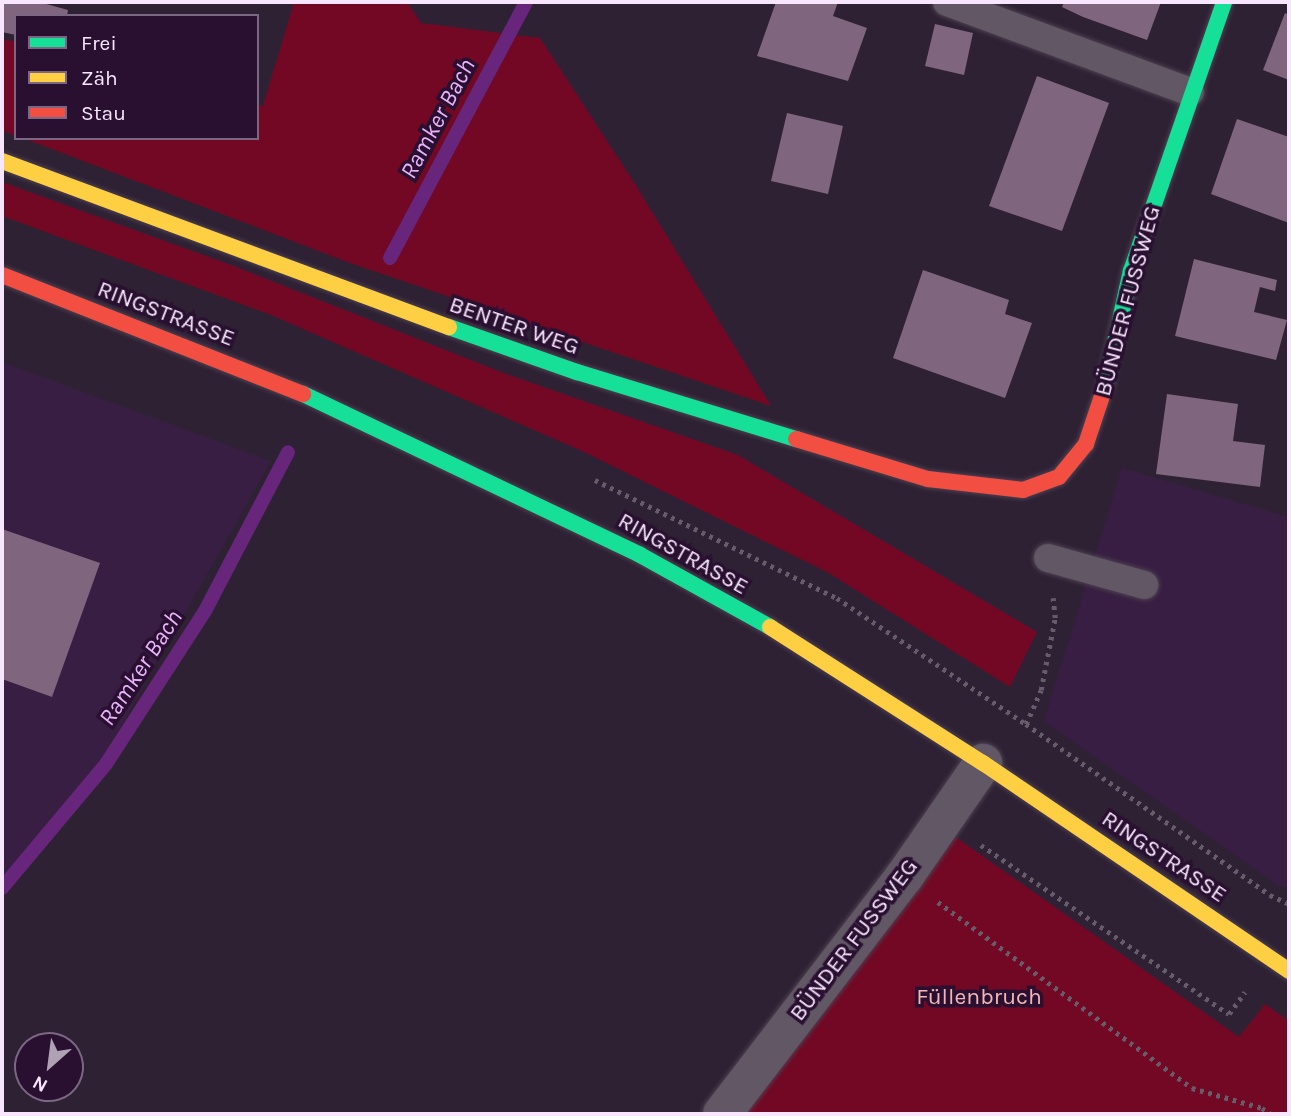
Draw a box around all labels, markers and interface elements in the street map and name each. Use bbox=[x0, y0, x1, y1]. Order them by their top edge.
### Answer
legend bbox=[14, 14, 259, 140]
text: Frei bbox=[81, 31, 117, 55]
water label: Ramker Bach bbox=[394, 54, 482, 184]
text: Zäh bbox=[81, 66, 118, 90]
text: Stau bbox=[81, 101, 126, 125]
street label: BÜNDER FUSSWEG bbox=[1089, 203, 1167, 399]
street label: RINGSTRASSE bbox=[94, 275, 238, 353]
street label: BENTER WEG bbox=[446, 291, 582, 361]
street label: RINGSTRASSE bbox=[613, 507, 753, 601]
water label: Ramker Bach bbox=[93, 605, 189, 731]
street label: RINGSTRASSE bbox=[1096, 805, 1232, 909]
street label: BÜNDER FUSSWEG bbox=[784, 853, 924, 1027]
park label: Füllenbruch bbox=[916, 983, 1042, 1011]
north arrow bbox=[14, 1032, 84, 1102]
text: N bbox=[29, 1071, 51, 1097]

